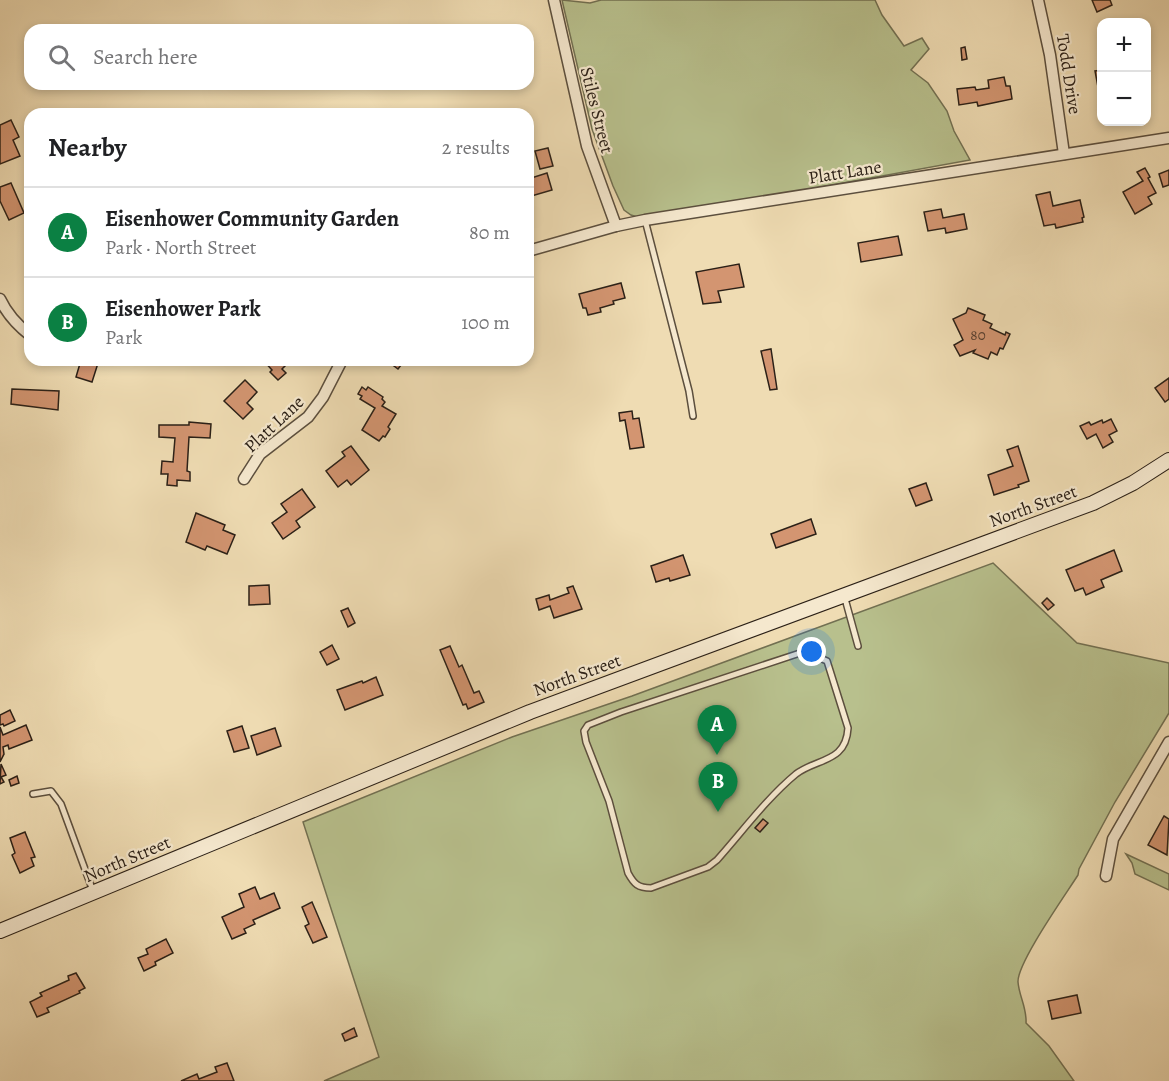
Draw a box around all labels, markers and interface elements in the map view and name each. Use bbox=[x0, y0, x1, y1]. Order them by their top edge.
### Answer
map controls bbox=[1097, 18, 1151, 126]
button: + bbox=[1097, 18, 1151, 72]
search box bbox=[24, 24, 534, 90]
street label: Todd Drive bbox=[1051, 32, 1087, 116]
icon: search bbox=[45, 41, 78, 74]
text: Search here bbox=[93, 42, 198, 72]
street label: Stiles Street bbox=[575, 64, 619, 156]
button: − bbox=[1097, 72, 1151, 126]
text: Nearby bbox=[48, 130, 127, 165]
text: 2 results bbox=[442, 134, 510, 161]
street label: Platt Lane bbox=[807, 154, 883, 190]
text: Eisenhower Community Garden bbox=[105, 204, 399, 234]
text: A bbox=[61, 219, 74, 246]
text: 80 m bbox=[469, 219, 510, 246]
text: Park · North Street bbox=[105, 234, 256, 261]
text: Eisenhower Park bbox=[105, 294, 261, 324]
text: B bbox=[61, 309, 74, 336]
text: 100 m bbox=[461, 309, 510, 336]
text: Park bbox=[105, 324, 143, 351]
house number: 80 bbox=[970, 325, 986, 345]
street label: Platt Lane bbox=[239, 390, 309, 458]
street label: North Street bbox=[986, 479, 1080, 533]
your location bbox=[797, 637, 826, 666]
street label: North Street bbox=[530, 648, 624, 702]
pin: A bbox=[698, 706, 736, 755]
pin: B bbox=[698, 762, 738, 812]
street label: North Street bbox=[80, 830, 174, 888]

